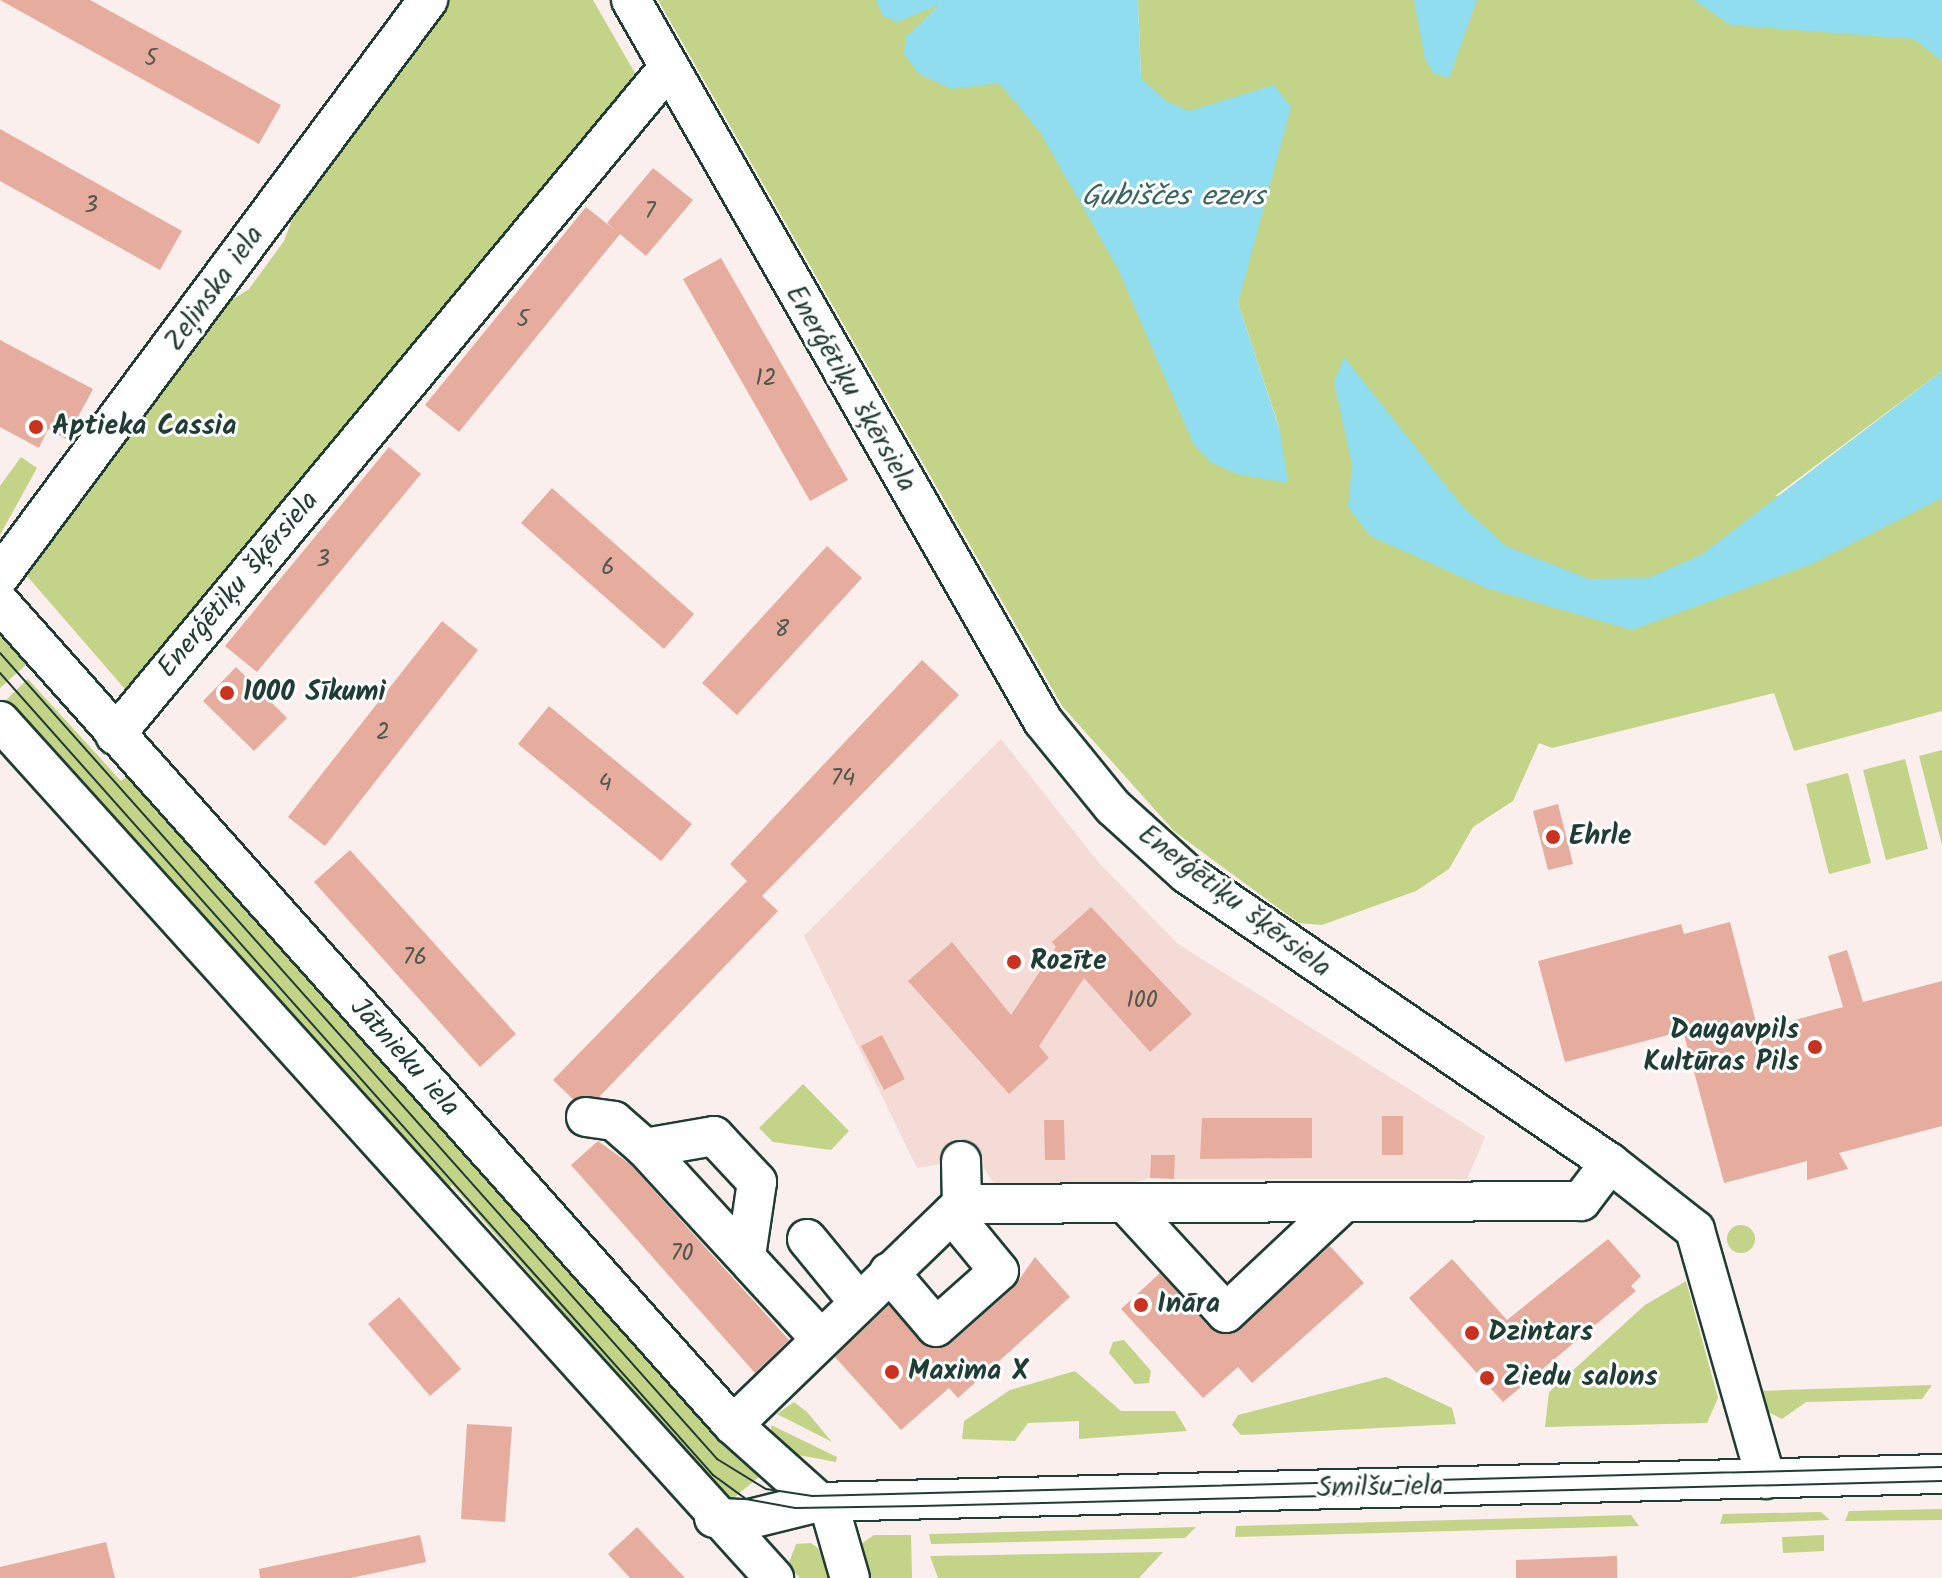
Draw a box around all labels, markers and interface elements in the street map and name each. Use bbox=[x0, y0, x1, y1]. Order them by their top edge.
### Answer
house number: 5 bbox=[145, 45, 157, 73]
water label: Gubiščes ezers bbox=[1081, 179, 1265, 215]
house number: 3 bbox=[84, 192, 98, 220]
house number: 7 bbox=[644, 198, 656, 226]
street label: Zeļinska iela bbox=[158, 220, 272, 358]
street label: Enerģētiķu šķērsiela bbox=[777, 280, 923, 498]
house number: 5 bbox=[517, 306, 529, 334]
house number: 12 bbox=[755, 365, 777, 393]
place label: Aptieka Cassia bbox=[52, 410, 236, 444]
marker: Aptieka Cassia bbox=[27, 418, 45, 436]
street label: Enerģētiķu šķērsiela bbox=[151, 485, 327, 685]
house number: 3 bbox=[316, 546, 330, 574]
house number: 6 bbox=[601, 554, 615, 582]
house number: 8 bbox=[775, 616, 789, 644]
place label: 1000 Sīkumi bbox=[243, 676, 386, 710]
marker: 1000 Sīkumi bbox=[218, 684, 236, 702]
house number: 2 bbox=[376, 719, 390, 747]
house number: 74 bbox=[831, 765, 855, 793]
house number: 4 bbox=[598, 770, 612, 798]
street label: Enerģētiķu šķērsiela bbox=[1131, 818, 1337, 986]
place label: Ehrle bbox=[1569, 820, 1631, 854]
marker: Ehrle bbox=[1544, 828, 1562, 846]
house number: 76 bbox=[403, 944, 427, 972]
place label: Rozīte bbox=[1030, 945, 1107, 979]
marker: Rozīte bbox=[1005, 953, 1023, 971]
house number: 100 bbox=[1126, 987, 1158, 1015]
street label: Jātnieku iela bbox=[342, 992, 466, 1124]
place label: Daugavpils Kultūras Pils bbox=[1644, 1014, 1799, 1080]
marker: Daugavpils Kultūras Pils bbox=[1806, 1038, 1824, 1056]
house number: 70 bbox=[670, 1240, 694, 1268]
place label: Ināra bbox=[1157, 1288, 1220, 1322]
marker: Ināra bbox=[1132, 1296, 1150, 1314]
place label: Dzintars bbox=[1488, 1316, 1593, 1350]
marker: Dzintars bbox=[1463, 1324, 1481, 1342]
place label: Maxima X bbox=[908, 1355, 1028, 1389]
place label: Ziedu salons bbox=[1503, 1361, 1658, 1395]
marker: Maxima X bbox=[883, 1363, 901, 1381]
marker: Ziedu salons bbox=[1478, 1369, 1496, 1387]
street label: Smilšu iela bbox=[1316, 1470, 1444, 1506]

